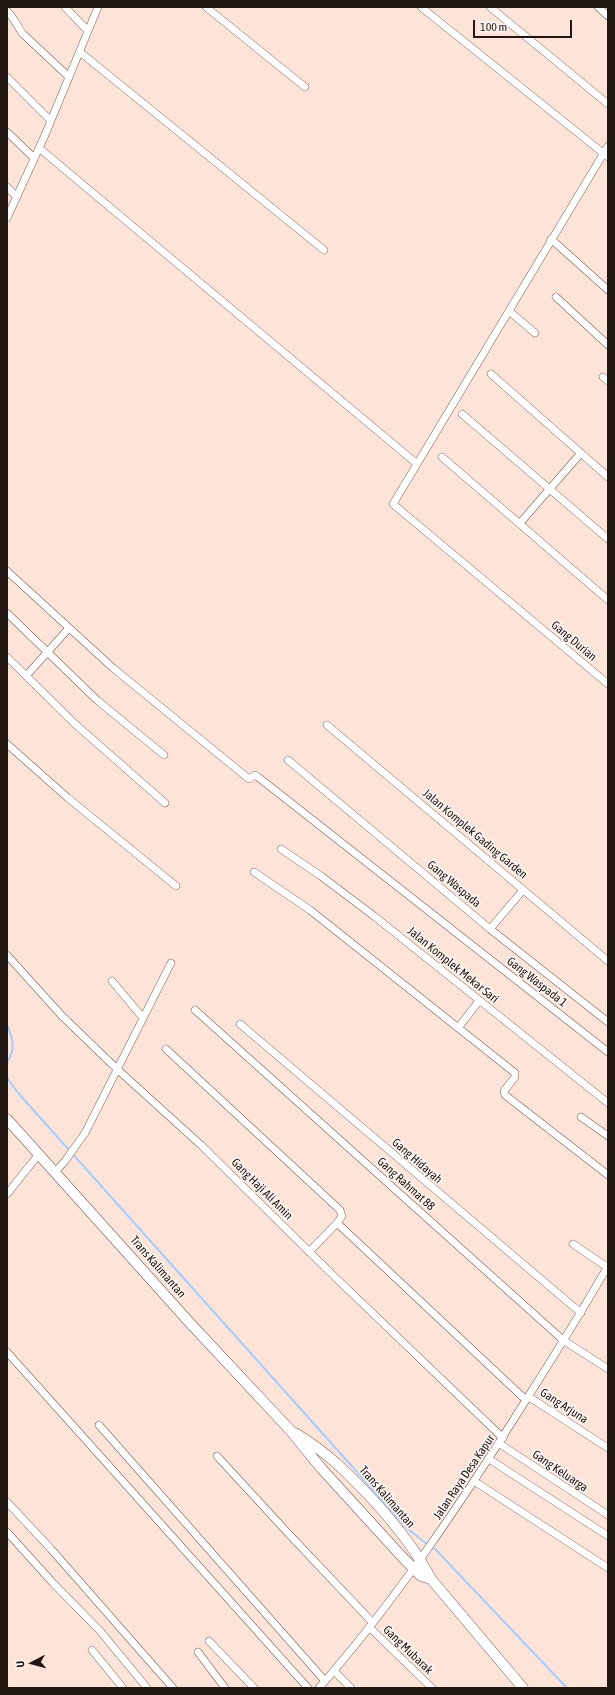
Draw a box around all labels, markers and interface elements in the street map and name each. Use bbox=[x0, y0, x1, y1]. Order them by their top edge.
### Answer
scale bar bbox=[475, 12, 574, 38]
text: 100 m bbox=[480, 20, 507, 34]
street label: Gang Durian bbox=[548, 618, 600, 664]
street label: Jalan Komplek Gading Garden bbox=[420, 786, 530, 882]
street label: Gang Waspada bbox=[424, 858, 484, 910]
street label: Jalan Komplek Mekar Sari bbox=[405, 924, 501, 1006]
street label: Gang Waspada 1 bbox=[504, 954, 570, 1010]
street label: Gang Hidayah bbox=[389, 1135, 445, 1187]
street label: Gang Rahmat 88 bbox=[374, 1154, 438, 1214]
street label: Gang Haji Ali Amin bbox=[228, 1155, 296, 1223]
street label: Trans Kalimantan bbox=[127, 1233, 189, 1301]
street label: Gang Arjuna bbox=[537, 1385, 591, 1427]
street label: Jalan Raya Desa Kapur bbox=[430, 1432, 498, 1522]
street label: Gang Keluarga bbox=[529, 1447, 591, 1495]
street label: Trans Kalimantan bbox=[356, 1463, 418, 1531]
street label: Gang Mubarak bbox=[380, 1623, 436, 1677]
north arrow bbox=[12, 1643, 52, 1683]
text: U bbox=[14, 1660, 26, 1668]

